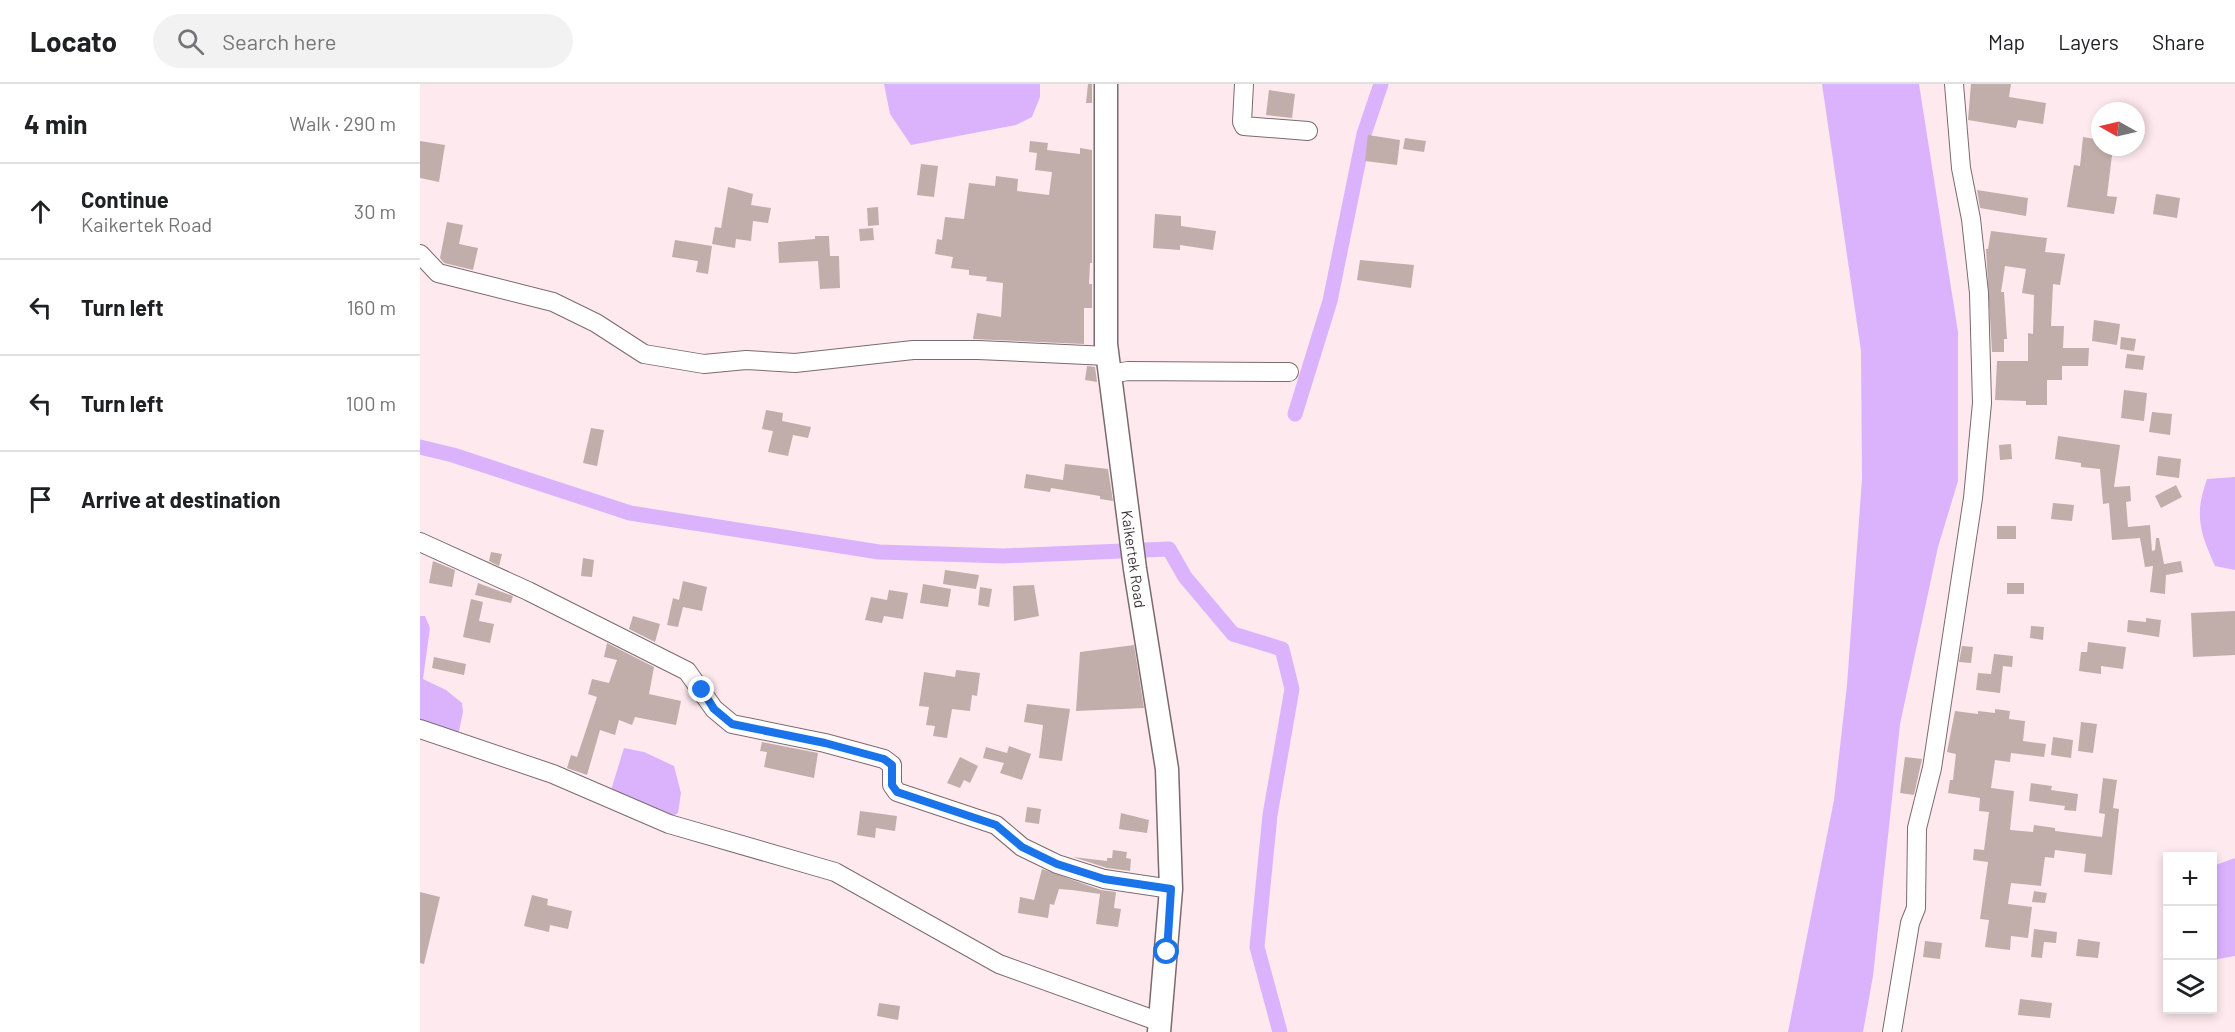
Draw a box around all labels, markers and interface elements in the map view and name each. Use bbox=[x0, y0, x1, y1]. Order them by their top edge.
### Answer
search box bbox=[153, 14, 573, 68]
text: Locato bbox=[30, 24, 117, 58]
icon: search bbox=[174, 25, 207, 58]
text: Search here bbox=[222, 28, 337, 54]
text: Map bbox=[1988, 29, 2025, 54]
text: Layers bbox=[2058, 29, 2119, 54]
text: Share bbox=[2152, 29, 2205, 54]
north arrow bbox=[2091, 102, 2145, 156]
text: 4 min bbox=[24, 108, 88, 139]
text: Walk · 290 m bbox=[289, 111, 396, 135]
text: Continue bbox=[81, 186, 169, 212]
icon: ahead bbox=[24, 195, 57, 228]
text: 30 m bbox=[354, 199, 396, 223]
text: Kaikertek Road bbox=[81, 212, 212, 236]
icon: left bbox=[24, 291, 57, 324]
text: Turn left bbox=[81, 294, 164, 320]
text: 160 m bbox=[347, 295, 396, 319]
icon: left bbox=[24, 387, 57, 420]
text: Turn left bbox=[81, 390, 164, 416]
text: 100 m bbox=[346, 391, 396, 415]
icon: arrive bbox=[24, 483, 57, 516]
text: Arrive at destination bbox=[81, 486, 280, 512]
street label: Kaikertek Road bbox=[1118, 509, 1150, 609]
route end bbox=[688, 676, 714, 702]
map controls bbox=[2163, 852, 2217, 1014]
button: + bbox=[2163, 852, 2217, 906]
button: − bbox=[2163, 906, 2217, 960]
route start bbox=[1153, 938, 1179, 964]
button: layers bbox=[2163, 960, 2217, 1014]

